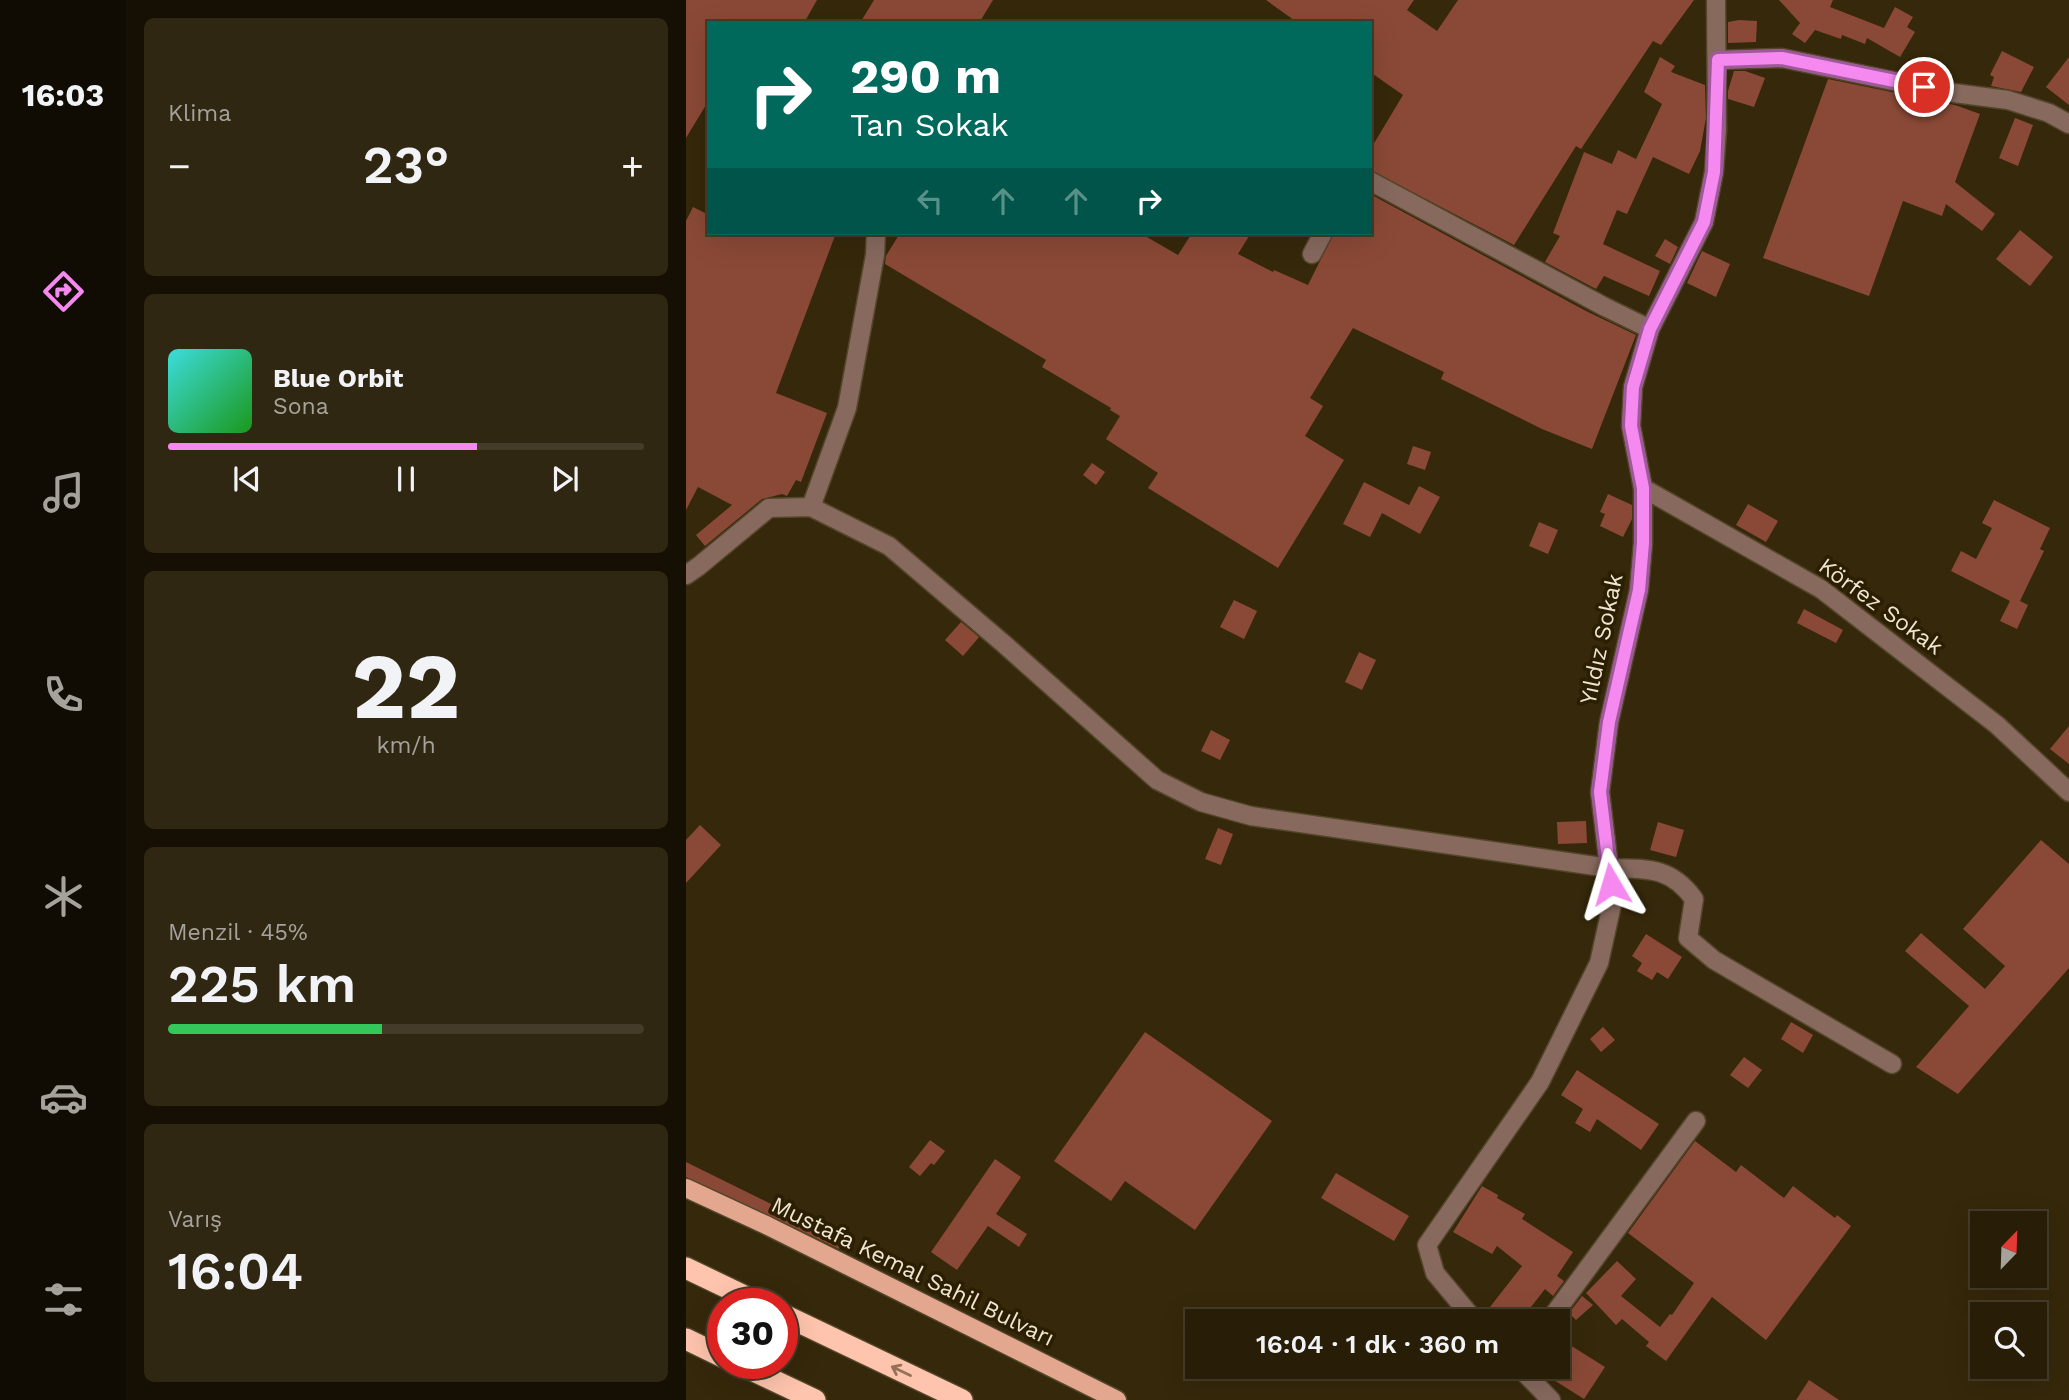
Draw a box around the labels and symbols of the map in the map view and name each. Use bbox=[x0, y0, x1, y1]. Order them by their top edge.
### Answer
pin bbox=[1894, 57, 1954, 117]
street label: Körfez Sokak bbox=[1813, 552, 1948, 660]
street label: Yıldız Sokak bbox=[1574, 571, 1629, 707]
position arrow bbox=[1574, 847, 1648, 921]
street label: Mustafa Kemal Sahil Bulvarı bbox=[767, 1191, 1059, 1352]
north arrow bbox=[1970, 1211, 2048, 1288]
speed limit sign: 30 bbox=[707, 1288, 798, 1379]
one-way arrow bbox=[891, 1363, 912, 1377]

